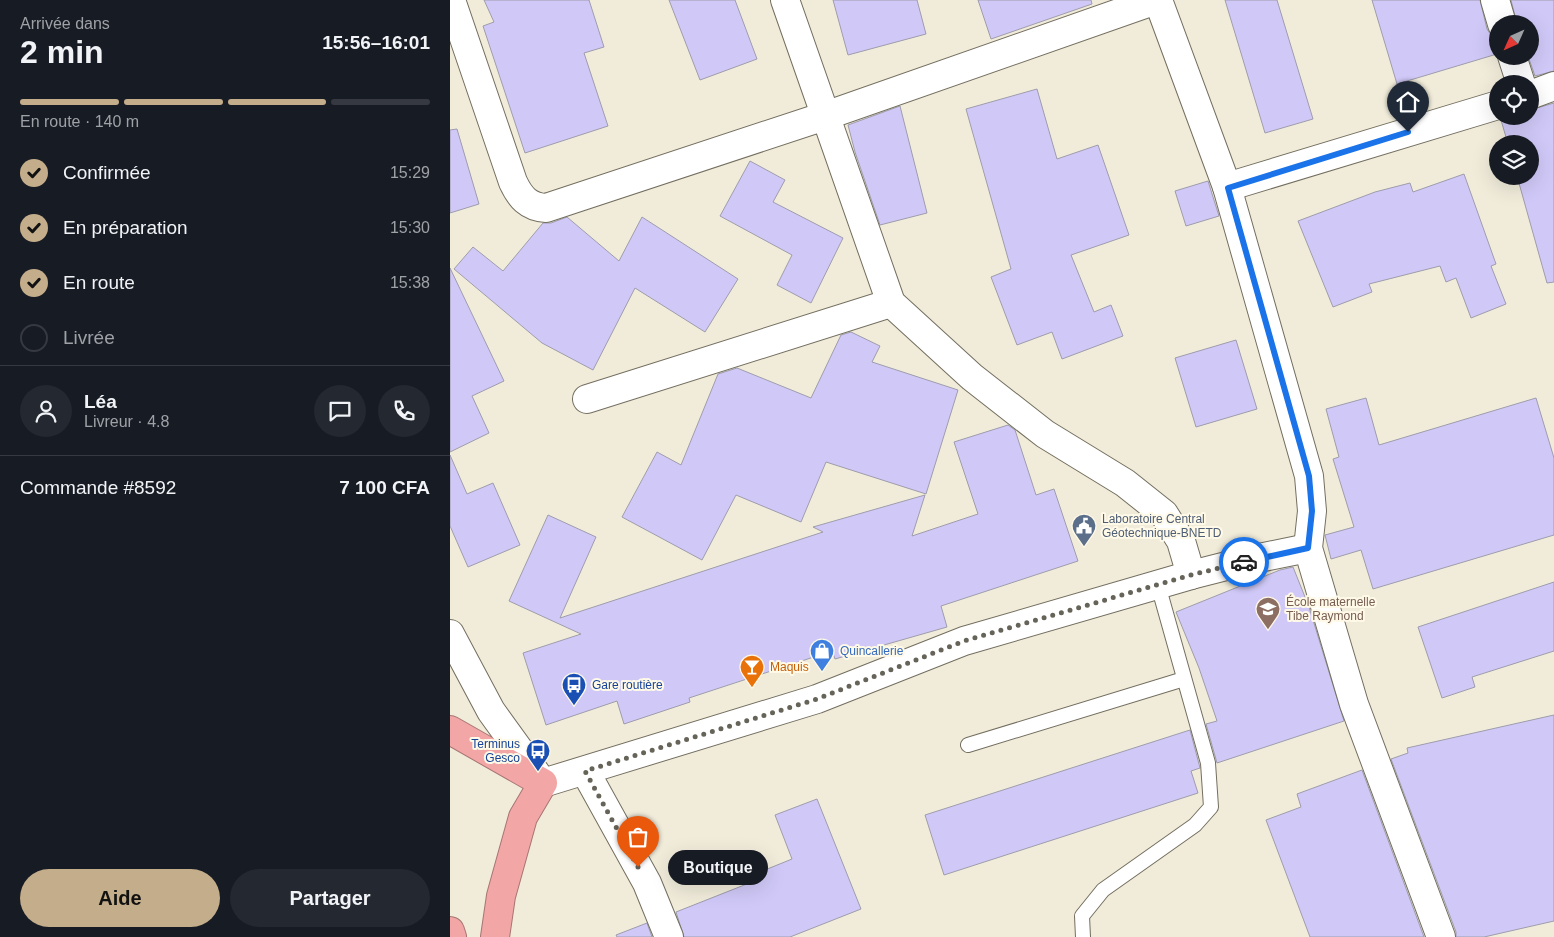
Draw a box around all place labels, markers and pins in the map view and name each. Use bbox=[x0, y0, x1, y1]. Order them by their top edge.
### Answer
pin bbox=[1387, 81, 1429, 132]
place label: Laboratoire Central Géotechnique-BNETD bbox=[1102, 512, 1222, 540]
public building icon: Laboratoire Central Géotechnique-BNETD bbox=[1071, 513, 1097, 547]
place label: École maternelle Tibe Raymond bbox=[1286, 594, 1376, 623]
school or university icon: École maternelle Tibe Raymond bbox=[1255, 596, 1281, 630]
shop icon: Quincallerie bbox=[809, 638, 835, 672]
place label: Quincallerie bbox=[840, 644, 904, 658]
bar icon: Maquis bbox=[739, 654, 765, 688]
place label: Maquis bbox=[770, 660, 809, 674]
bus stop icon: Gare routière bbox=[561, 672, 587, 706]
place label: Gare routière bbox=[592, 678, 663, 692]
place label: Terminus Gesco bbox=[471, 737, 520, 765]
bus stop icon: Terminus Gesco bbox=[525, 738, 551, 772]
pin bbox=[617, 816, 659, 867]
callout: Boutique bbox=[668, 850, 768, 884]

